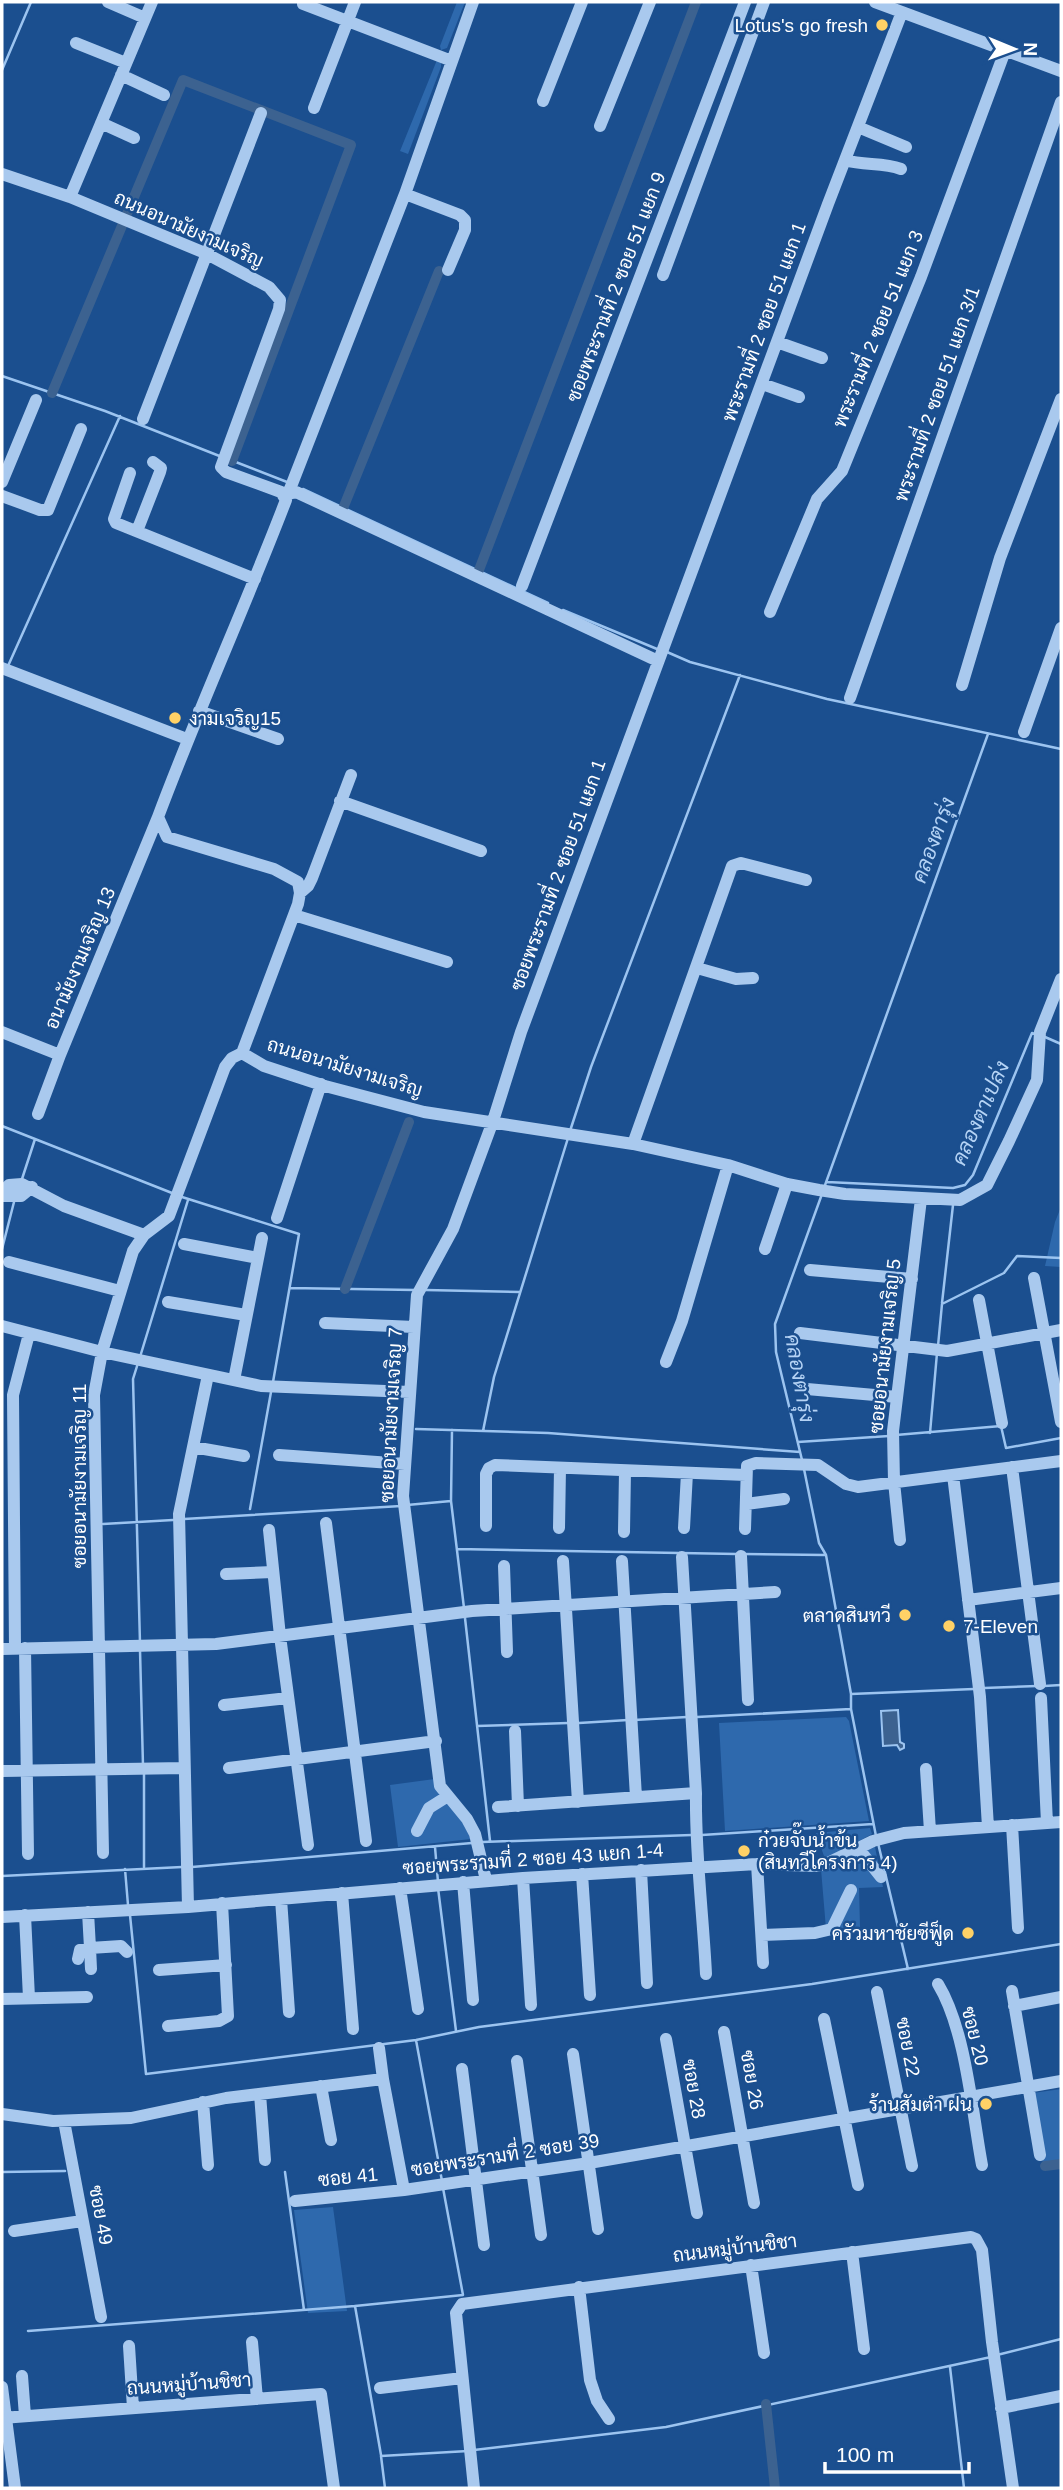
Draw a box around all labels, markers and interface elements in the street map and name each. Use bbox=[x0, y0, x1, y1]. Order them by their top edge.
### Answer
north arrow bbox=[979, 14, 1049, 84]
place label: Lotus's go fresh bbox=[734, 15, 868, 36]
marker: Lotus's go fresh bbox=[874, 17, 890, 33]
text: N bbox=[1020, 42, 1041, 56]
street label: ซอยพระรามที่ 2 ซอย 51 แยก 9 bbox=[556, 167, 670, 405]
street label: ถนนอนามัยงามเจริญ bbox=[111, 187, 267, 272]
street label: พระรามที่ 2 ซอย 51 แยก 1 bbox=[712, 217, 810, 425]
street label: พระรามที่ 2 ซอย 51 แยก 3 bbox=[822, 225, 927, 431]
street label: พระรามที่ 2 ซอย 51 แยก 3/1 bbox=[884, 281, 984, 505]
place label: งามเจริญ15 bbox=[189, 708, 281, 730]
marker: งามเจริญ15 bbox=[167, 710, 183, 726]
street label: ซอยพระรามที่ 2 ซอย 51 แยก 1 bbox=[500, 754, 610, 993]
water label: คลองตารุ่ง bbox=[907, 794, 962, 887]
street label: อนามัยงามเจริญ 13 bbox=[41, 884, 120, 1033]
street label: ถนนอนามัยงามเจริญ bbox=[265, 1033, 425, 1102]
water label: คลองตาเปล่ง bbox=[947, 1057, 1013, 1169]
street label: ซอยอนามัยงามเจริญ 5 bbox=[865, 1258, 906, 1434]
street label: ซอยอนามัยงามเจริญ 7 bbox=[376, 1327, 407, 1503]
water label: คลองตารุ่ง bbox=[778, 1332, 819, 1425]
street label: ซอยอนามัยงามเจริญ 11 bbox=[69, 1384, 91, 1568]
place label: ตลาดสินทวี bbox=[803, 1603, 891, 1626]
marker: ตลาดสินทวี bbox=[897, 1607, 913, 1623]
place label: 7-Eleven bbox=[963, 1616, 1038, 1637]
marker: 7-Eleven bbox=[941, 1618, 957, 1634]
place label: ก๋วยจั๊บน้ำข้น (สินทวีโครงการ 4) bbox=[758, 1822, 898, 1873]
street label: ซอยพระรามที่ 2 ซอย 43 แยก 1-4 bbox=[401, 1832, 665, 1879]
marker: ก๋วยจั๊บน้ำข้น (สินทวีโครงการ 4) bbox=[736, 1843, 752, 1859]
place label: ครัวมหาชัยซีฟู็ด bbox=[832, 1920, 954, 1947]
marker: ครัวมหาชัยซีฟู็ด bbox=[960, 1925, 976, 1941]
street label: ซอย 20 bbox=[958, 2004, 992, 2068]
street label: ซอย 22 bbox=[892, 2015, 924, 2079]
street label: ซอย 26 bbox=[736, 2049, 768, 2111]
street label: ซอย 28 bbox=[678, 2058, 710, 2120]
place label: ร้านสัมตำ ฝน bbox=[869, 2093, 972, 2115]
marker: ร้านสัมตำ ฝน bbox=[978, 2096, 994, 2112]
street label: ซอยพระรามที่ 2 ซอย 39 bbox=[408, 2123, 601, 2180]
street label: ซอย 41 bbox=[317, 2163, 379, 2191]
street label: ซอย 49 bbox=[85, 2183, 117, 2247]
street label: ถนนหมู่บ้านชิชา bbox=[672, 2229, 799, 2269]
street label: ถนนหมู่บ้านชิชา bbox=[126, 2368, 252, 2402]
scale bar bbox=[825, 2430, 968, 2474]
text: 100 m bbox=[836, 2443, 894, 2466]

